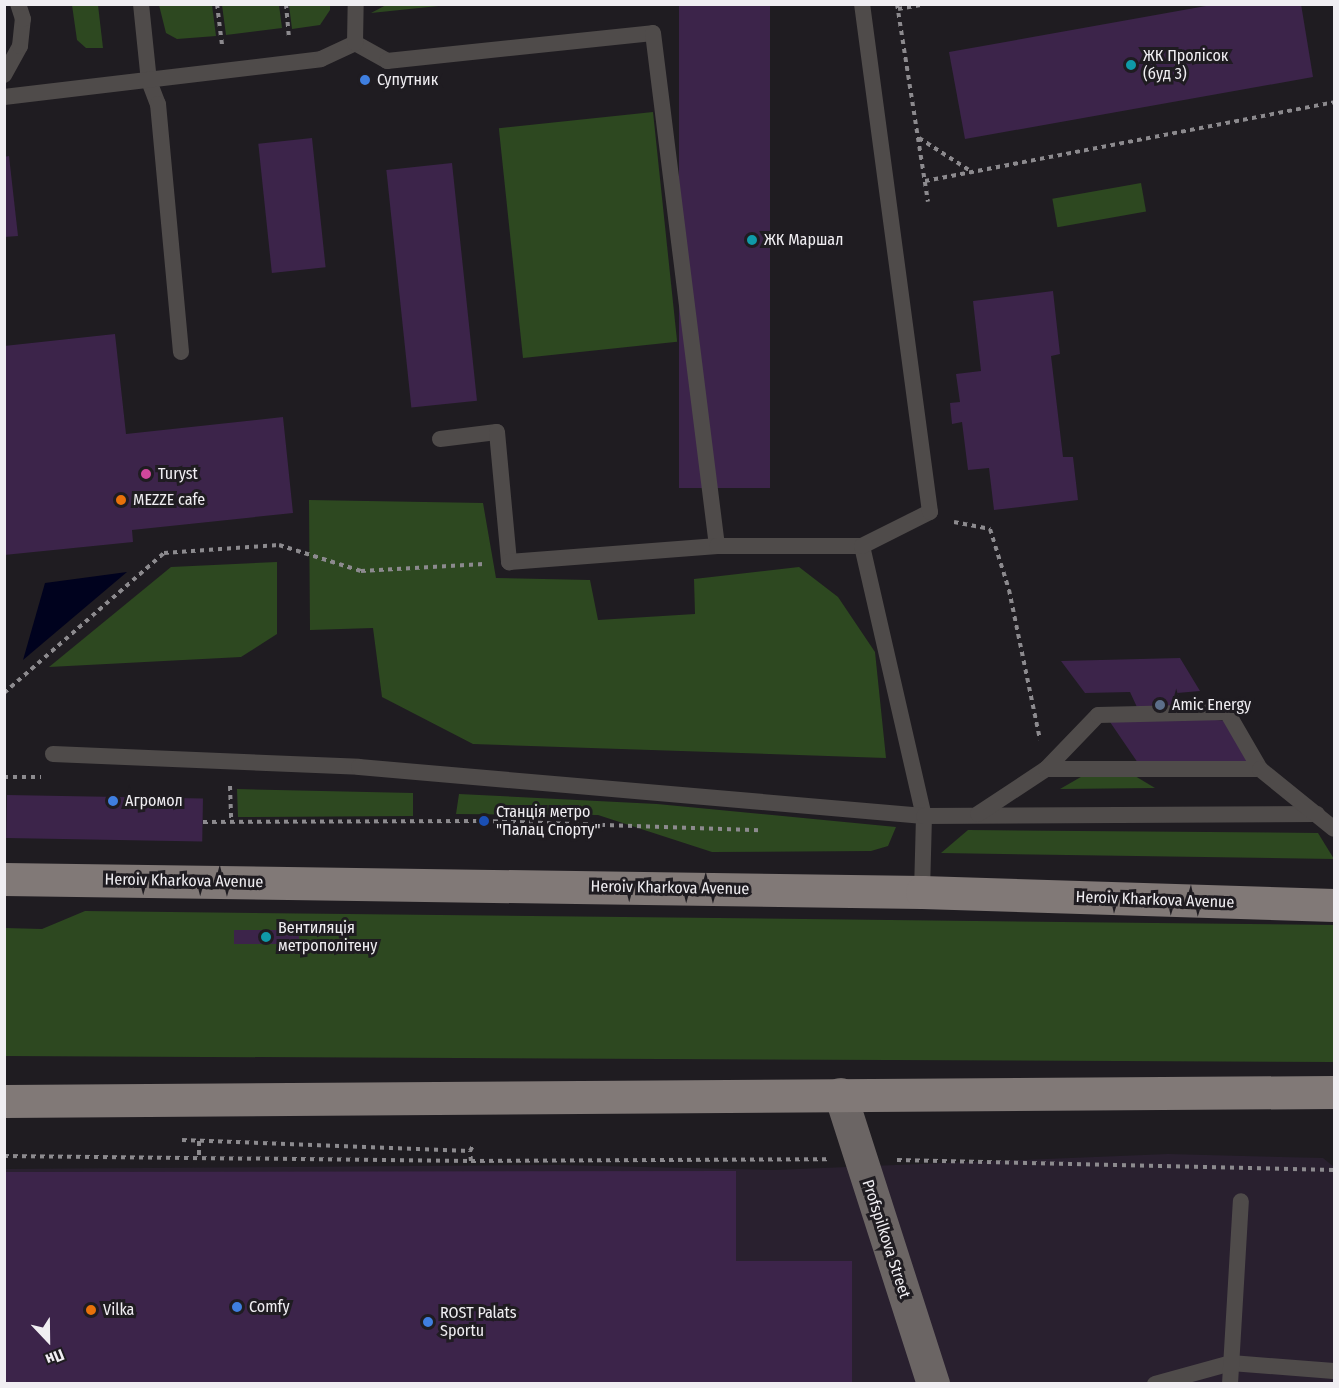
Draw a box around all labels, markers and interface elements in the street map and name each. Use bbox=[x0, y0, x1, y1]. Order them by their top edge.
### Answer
place label: ЖК Пролісок (буд 3) bbox=[1143, 46, 1228, 84]
marker: ЖК Пролісок (буд 3) bbox=[1124, 58, 1138, 72]
place label: Супутник bbox=[377, 70, 438, 90]
marker: Супутник bbox=[358, 73, 372, 87]
place label: ЖК Маршал bbox=[764, 230, 843, 250]
marker: ЖК Маршал bbox=[745, 233, 759, 247]
place label: Turyst bbox=[158, 464, 198, 484]
marker: Turyst bbox=[139, 467, 153, 481]
place label: MEZZE cafe bbox=[133, 490, 205, 510]
marker: MEZZE cafe bbox=[114, 493, 128, 507]
place label: Amic Energy bbox=[1172, 695, 1251, 715]
marker: Amic Energy bbox=[1153, 698, 1167, 712]
place label: Агромол bbox=[125, 791, 183, 811]
marker: Агромол bbox=[106, 794, 120, 808]
place label: Станція метро "Палац Спорту" bbox=[496, 802, 600, 840]
marker: Станція метро "Палац Спорту" bbox=[477, 814, 491, 828]
street label: Heroiv Kharkova Avenue bbox=[105, 870, 263, 892]
street label: Heroiv Kharkova Avenue bbox=[591, 877, 749, 899]
street label: Heroiv Kharkova Avenue bbox=[1075, 888, 1235, 912]
place label: Вентиляція метрополітену bbox=[278, 918, 377, 956]
marker: Вентиляція метрополітену bbox=[259, 930, 273, 944]
street label: Profspilkova Street bbox=[858, 1177, 914, 1301]
place label: Comfy bbox=[249, 1297, 290, 1317]
place label: Vilka bbox=[103, 1300, 134, 1320]
marker: Comfy bbox=[230, 1300, 244, 1314]
marker: Vilka bbox=[84, 1303, 98, 1317]
place label: ROST Palats Sportu bbox=[440, 1303, 517, 1341]
north arrow bbox=[18, 1310, 78, 1370]
marker: ROST Palats Sportu bbox=[421, 1315, 435, 1329]
text: Пн bbox=[43, 1345, 67, 1369]

